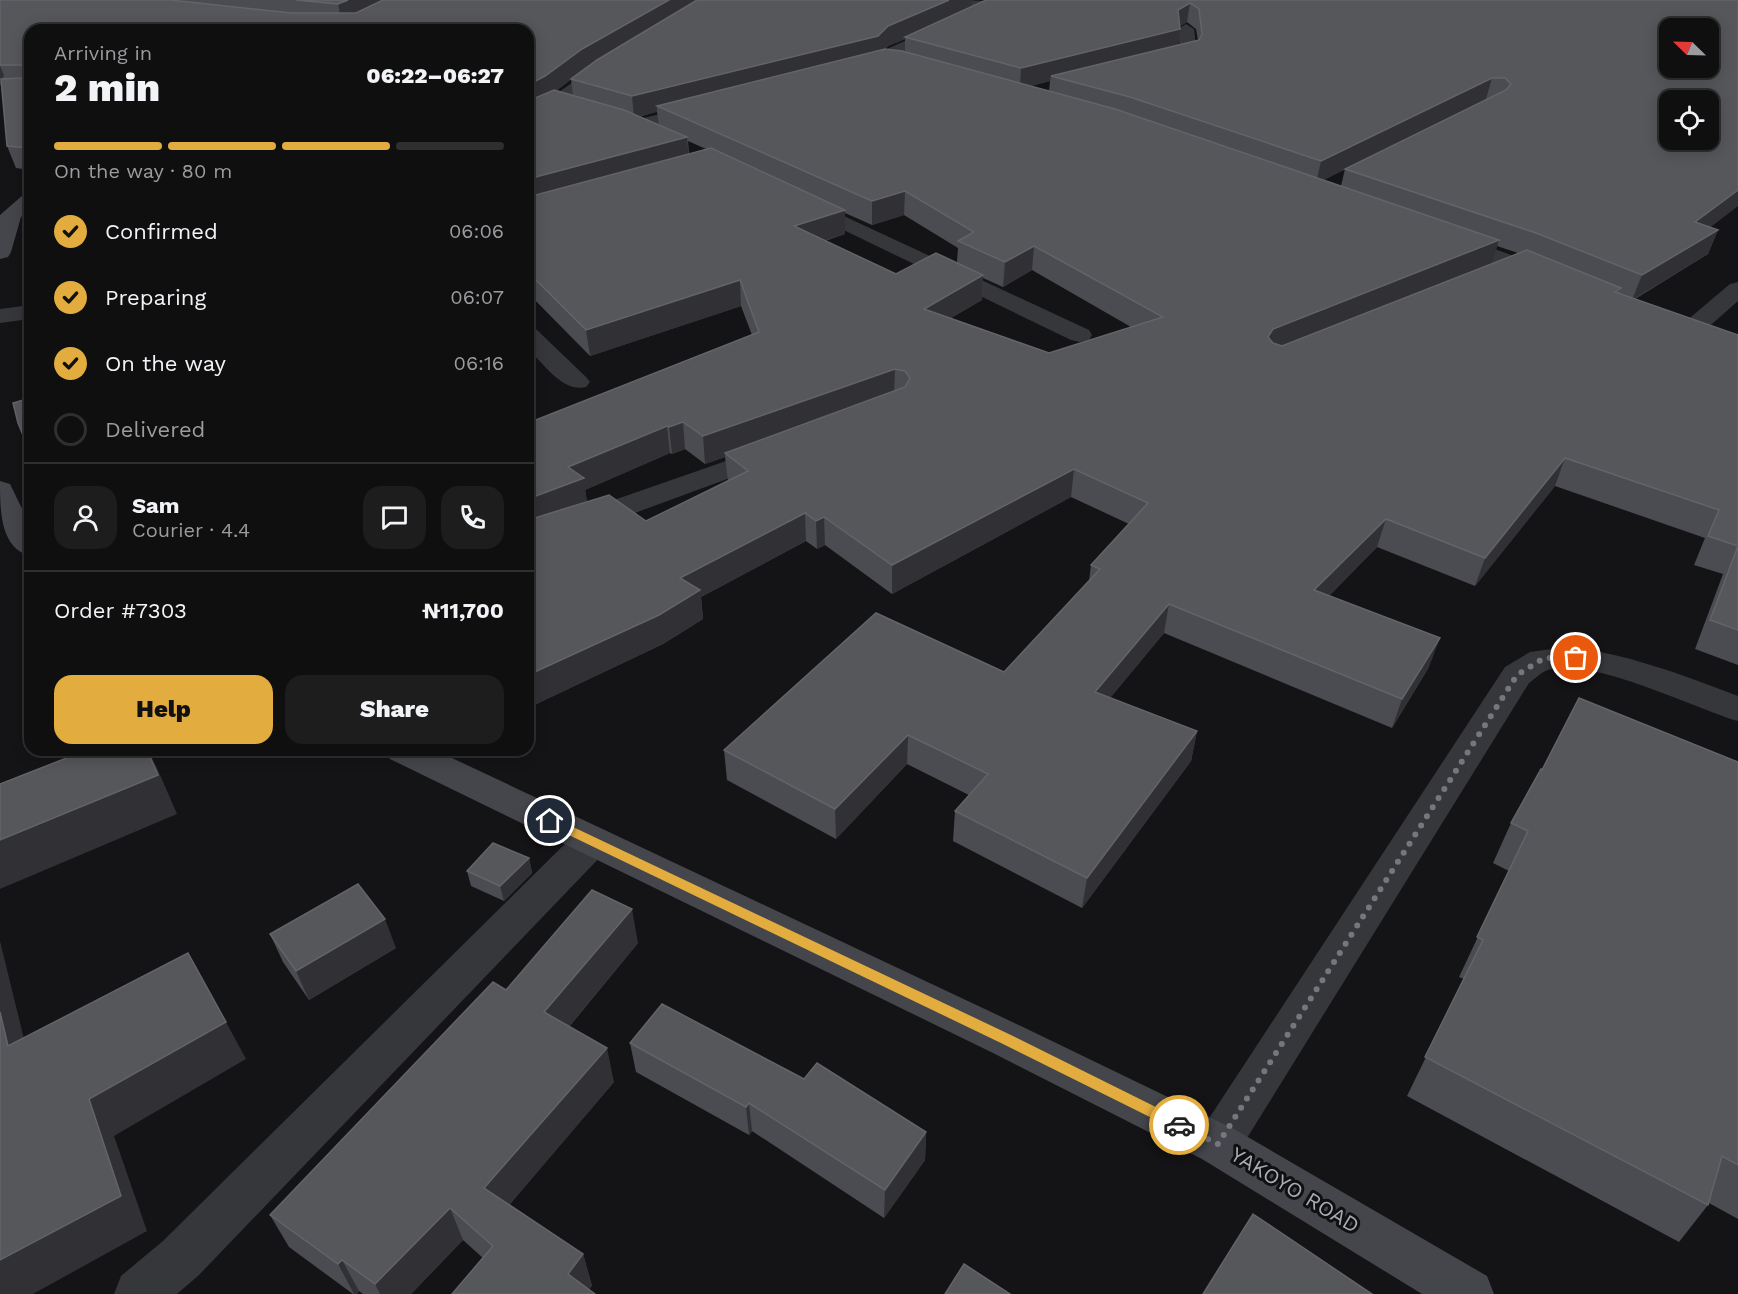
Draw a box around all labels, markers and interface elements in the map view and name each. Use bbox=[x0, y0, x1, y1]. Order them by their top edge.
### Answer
north arrow bbox=[1659, 18, 1719, 78]
map controls bbox=[1659, 18, 1719, 150]
text: Arriving in bbox=[54, 41, 152, 65]
text: 06:22–06:27 bbox=[366, 63, 504, 88]
text: 2 min bbox=[54, 65, 160, 110]
button: locate bbox=[1659, 90, 1719, 150]
text: On the way · 80 m bbox=[54, 159, 232, 183]
icon: check bbox=[54, 215, 87, 248]
text: Confirmed bbox=[105, 219, 218, 244]
text: 06:06 bbox=[449, 219, 504, 243]
icon: check bbox=[54, 281, 87, 314]
text: Preparing bbox=[105, 285, 206, 310]
text: 06:07 bbox=[450, 285, 504, 309]
icon: check bbox=[54, 347, 87, 380]
text: On the way bbox=[105, 351, 226, 376]
text: 06:16 bbox=[454, 351, 504, 375]
text: Delivered bbox=[105, 417, 205, 442]
button: person bbox=[54, 486, 117, 549]
button: chat bbox=[363, 486, 426, 549]
button: phone bbox=[441, 486, 504, 549]
text: Sam bbox=[132, 493, 180, 518]
text: Courier · 4.4 bbox=[132, 518, 250, 542]
text: Order #7303 bbox=[54, 598, 187, 623]
text: ₦11,700 bbox=[422, 598, 504, 623]
pin bbox=[1550, 632, 1601, 683]
icon: bag bbox=[1559, 641, 1592, 674]
button: Help bbox=[54, 675, 273, 744]
button: Share bbox=[285, 675, 504, 744]
pin bbox=[524, 795, 575, 846]
icon: home bbox=[533, 804, 566, 837]
courier bbox=[1149, 1095, 1209, 1155]
icon: car bbox=[1163, 1109, 1196, 1142]
street label: YAKOYO ROAD bbox=[1226, 1141, 1364, 1238]

